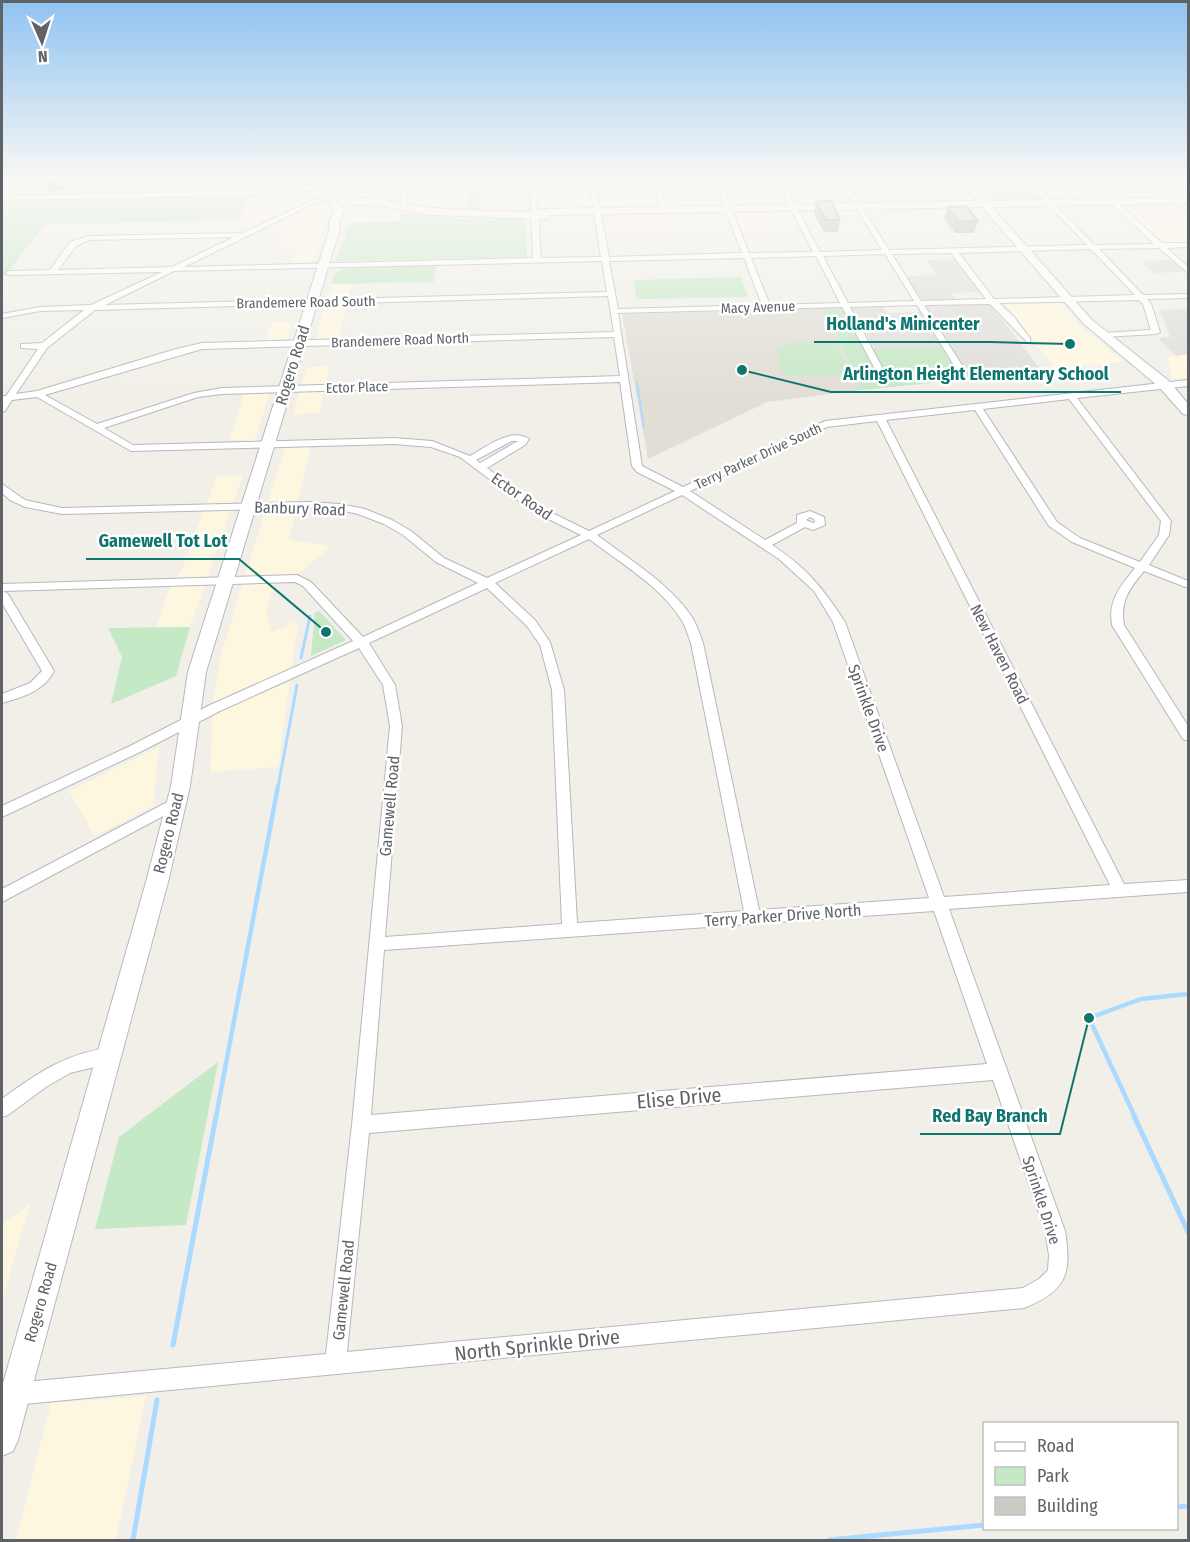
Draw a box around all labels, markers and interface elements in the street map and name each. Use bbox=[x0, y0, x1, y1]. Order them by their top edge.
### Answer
north arrow bbox=[12, 12, 72, 72]
text: N bbox=[37, 47, 48, 66]
street label: Brandemere Road South bbox=[236, 293, 376, 312]
street label: Macy Avenue bbox=[721, 298, 796, 317]
callout: Holland's Minicenter bbox=[814, 306, 991, 342]
text: Holland's Minicenter bbox=[826, 313, 980, 335]
street label: Rogero Road bbox=[271, 323, 314, 407]
street label: Brandemere Road North bbox=[331, 330, 469, 351]
callout: Arlington Height Elementary School bbox=[831, 356, 1121, 392]
text: Arlington Height Elementary School bbox=[842, 363, 1109, 385]
street label: Ector Place bbox=[325, 378, 389, 397]
street label: Terry Parker Drive South bbox=[692, 420, 824, 493]
street label: Ector Road bbox=[488, 469, 556, 524]
street label: Banbury Road bbox=[254, 497, 346, 520]
callout: Gamewell Tot Lot bbox=[86, 523, 239, 559]
text: Gamewell Tot Lot bbox=[99, 530, 228, 552]
street label: New Haven Road bbox=[966, 601, 1033, 707]
street label: Sprinkle Drive bbox=[844, 662, 893, 755]
street label: Gamewell Road bbox=[376, 755, 403, 857]
street label: Rogero Road bbox=[149, 791, 188, 875]
street label: Terry Parker Drive North bbox=[704, 901, 862, 930]
street label: Elise Drive bbox=[636, 1082, 722, 1114]
callout: Red Bay Branch bbox=[920, 1098, 1060, 1134]
text: Red Bay Branch bbox=[932, 1105, 1048, 1127]
street label: Sprinkle Drive bbox=[1018, 1154, 1065, 1247]
street label: Gamewell Road bbox=[329, 1239, 358, 1341]
street label: Rogero Road bbox=[20, 1260, 61, 1344]
street label: North Sprinkle Drive bbox=[453, 1324, 621, 1366]
legend bbox=[983, 1422, 1178, 1530]
text: Road bbox=[1037, 1435, 1074, 1457]
text: Park bbox=[1037, 1465, 1070, 1487]
text: Building bbox=[1037, 1495, 1098, 1517]

